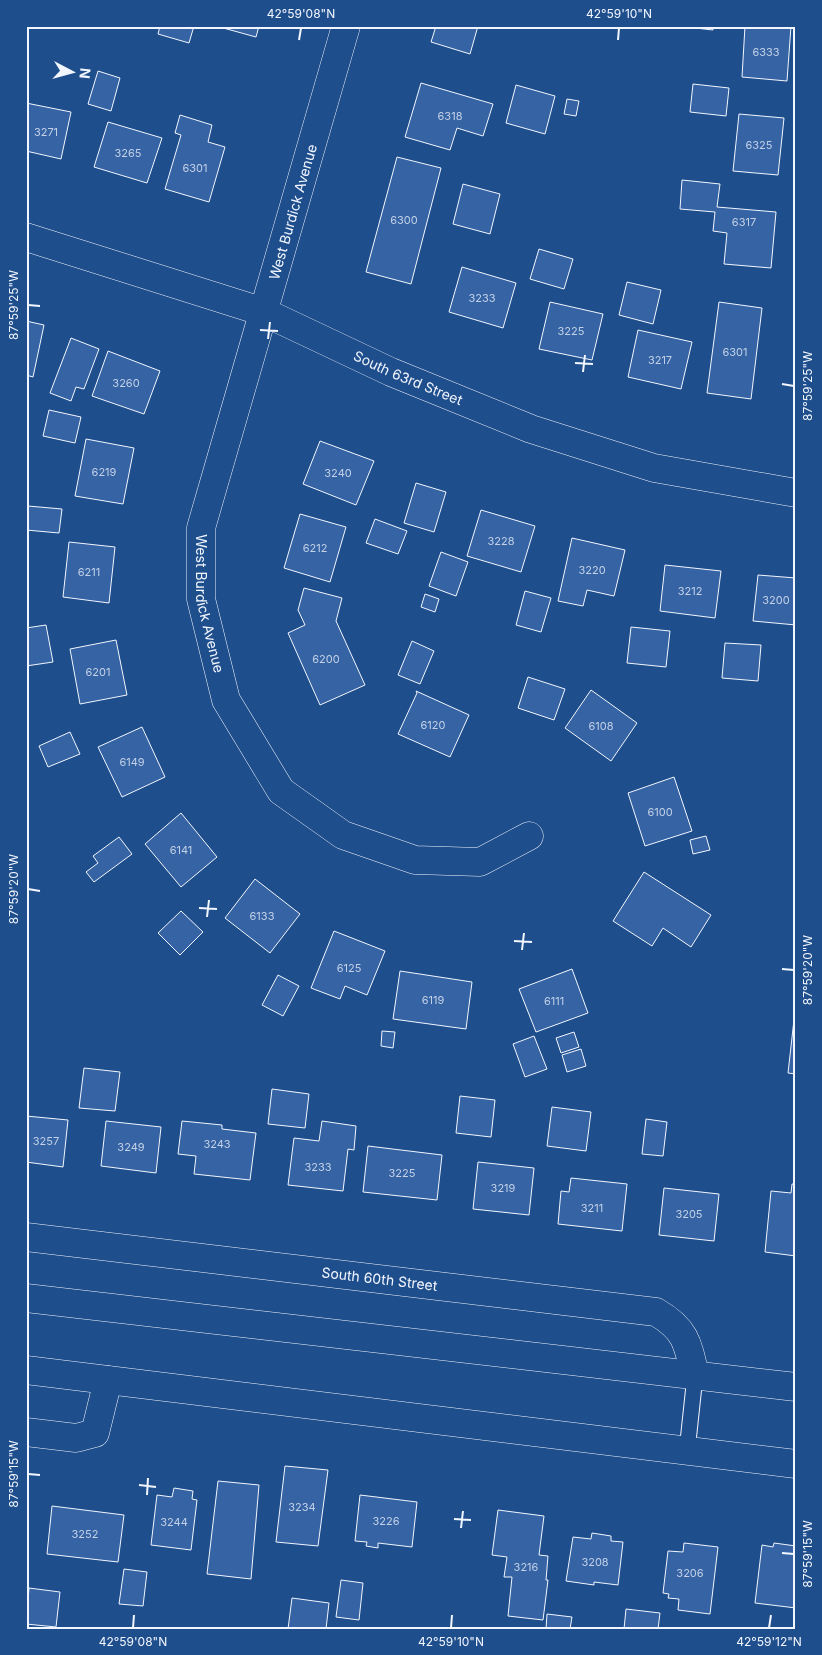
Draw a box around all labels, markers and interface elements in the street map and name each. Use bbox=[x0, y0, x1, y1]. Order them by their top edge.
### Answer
text: 42°59'08"N bbox=[267, 6, 335, 21]
text: 42°59'10"N bbox=[586, 6, 652, 21]
house number: 6333 bbox=[752, 45, 780, 59]
north arrow bbox=[48, 48, 98, 98]
text: N bbox=[76, 67, 94, 80]
house number: 6318 bbox=[438, 109, 463, 123]
house number: 3271 bbox=[34, 125, 58, 139]
house number: 6325 bbox=[745, 138, 773, 152]
street label: West Burdick Avenue bbox=[265, 142, 320, 282]
house number: 3265 bbox=[114, 146, 142, 160]
house number: 6301 bbox=[182, 161, 208, 175]
house number: 6300 bbox=[390, 213, 418, 227]
house number: 6317 bbox=[732, 215, 756, 229]
text: 87°59'25"W bbox=[6, 270, 21, 340]
house number: 3233 bbox=[468, 291, 496, 305]
house number: 3225 bbox=[558, 324, 585, 338]
house number: 6301 bbox=[722, 345, 748, 359]
street label: South 63rd Street bbox=[351, 347, 466, 408]
text: 87°59'25"W bbox=[800, 351, 815, 421]
house number: 3217 bbox=[648, 353, 672, 367]
house number: 3260 bbox=[112, 376, 140, 390]
house number: 6219 bbox=[92, 465, 117, 479]
house number: 3240 bbox=[324, 466, 352, 480]
street label: West Burdick Avenue bbox=[193, 534, 228, 674]
house number: 3228 bbox=[487, 534, 515, 548]
house number: 6212 bbox=[303, 541, 327, 555]
house number: 3220 bbox=[578, 563, 606, 577]
house number: 6211 bbox=[78, 565, 100, 579]
house number: 3212 bbox=[678, 584, 702, 598]
house number: 3200 bbox=[762, 593, 790, 607]
house number: 6200 bbox=[312, 652, 340, 666]
house number: 6201 bbox=[86, 665, 110, 679]
house number: 6120 bbox=[421, 718, 446, 732]
house number: 6108 bbox=[588, 719, 614, 733]
house number: 6149 bbox=[119, 755, 145, 769]
house number: 6100 bbox=[647, 805, 673, 819]
house number: 6141 bbox=[170, 843, 192, 857]
text: 87°59'20"W bbox=[6, 854, 21, 924]
house number: 6133 bbox=[250, 909, 275, 923]
text: 87°59'20"W bbox=[800, 935, 815, 1005]
house number: 6125 bbox=[337, 961, 362, 975]
house number: 6119 bbox=[422, 993, 444, 1007]
house number: 6111 bbox=[544, 994, 564, 1008]
house number: 3257 bbox=[33, 1134, 59, 1148]
house number: 3243 bbox=[203, 1137, 231, 1151]
house number: 3249 bbox=[117, 1140, 145, 1154]
house number: 3233 bbox=[304, 1160, 332, 1174]
house number: 3225 bbox=[389, 1166, 416, 1180]
house number: 3219 bbox=[491, 1181, 516, 1195]
house number: 3211 bbox=[581, 1201, 603, 1215]
house number: 3205 bbox=[675, 1207, 703, 1221]
street label: South 60th Street bbox=[321, 1263, 439, 1294]
text: 87°59'15"W bbox=[6, 1440, 21, 1508]
house number: 3234 bbox=[288, 1500, 316, 1514]
house number: 3226 bbox=[372, 1514, 400, 1528]
house number: 3244 bbox=[160, 1515, 188, 1529]
text: 87°59'15"W bbox=[800, 1520, 815, 1588]
house number: 3252 bbox=[72, 1527, 98, 1541]
house number: 3208 bbox=[581, 1555, 609, 1569]
house number: 3216 bbox=[514, 1560, 539, 1574]
house number: 3206 bbox=[676, 1566, 704, 1580]
text: 42°59'08"N bbox=[99, 1634, 167, 1649]
text: 42°59'10"N bbox=[418, 1634, 484, 1649]
text: 42°59'12"N bbox=[736, 1634, 802, 1649]

